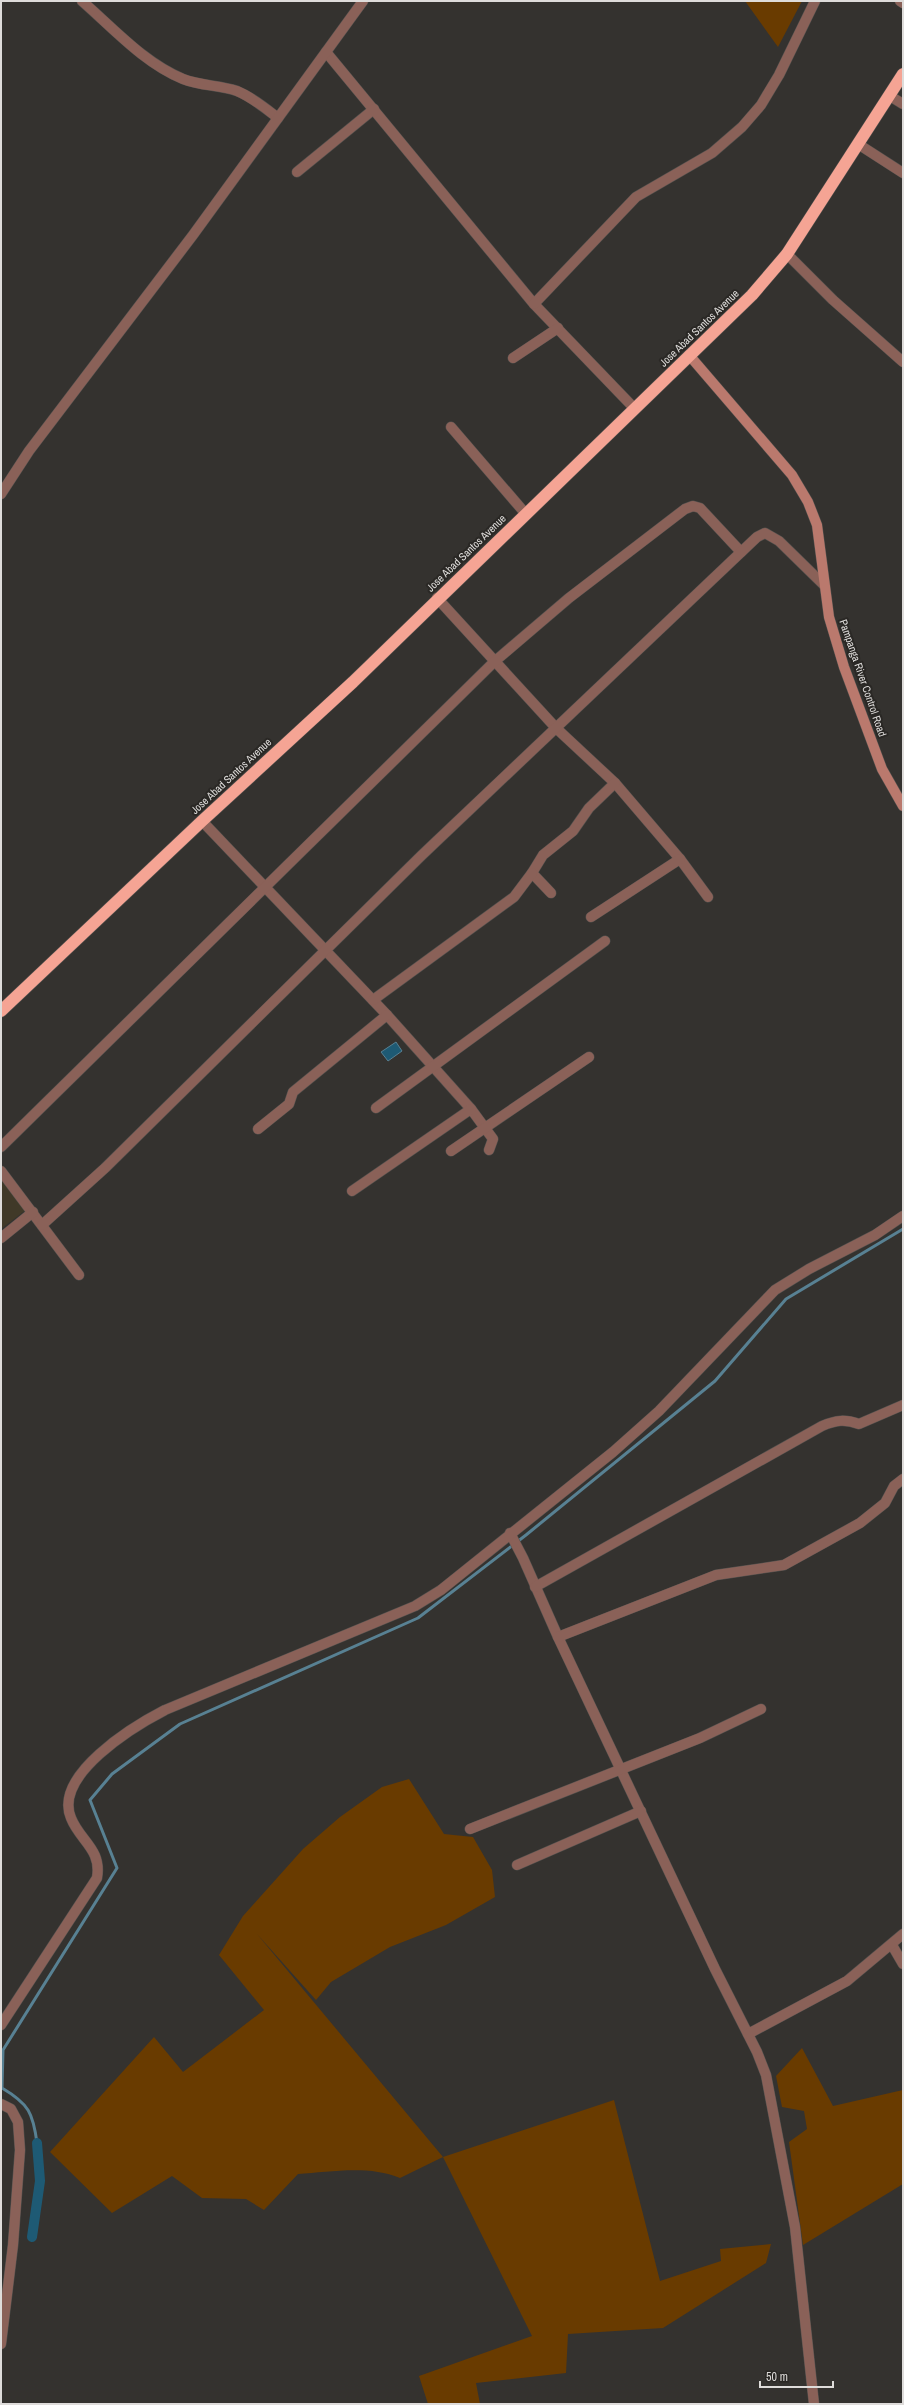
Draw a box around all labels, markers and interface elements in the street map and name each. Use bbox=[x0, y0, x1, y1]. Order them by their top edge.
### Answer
street label: Jose Abad Santos Avenue bbox=[656, 286, 742, 370]
street label: Jose Abad Santos Avenue bbox=[423, 511, 509, 595]
street label: Pampanga River Control Road bbox=[836, 617, 890, 739]
street label: Jose Abad Santos Avenue bbox=[188, 735, 274, 817]
scale bar bbox=[760, 2363, 833, 2389]
text: 50 m bbox=[766, 2369, 788, 2385]

